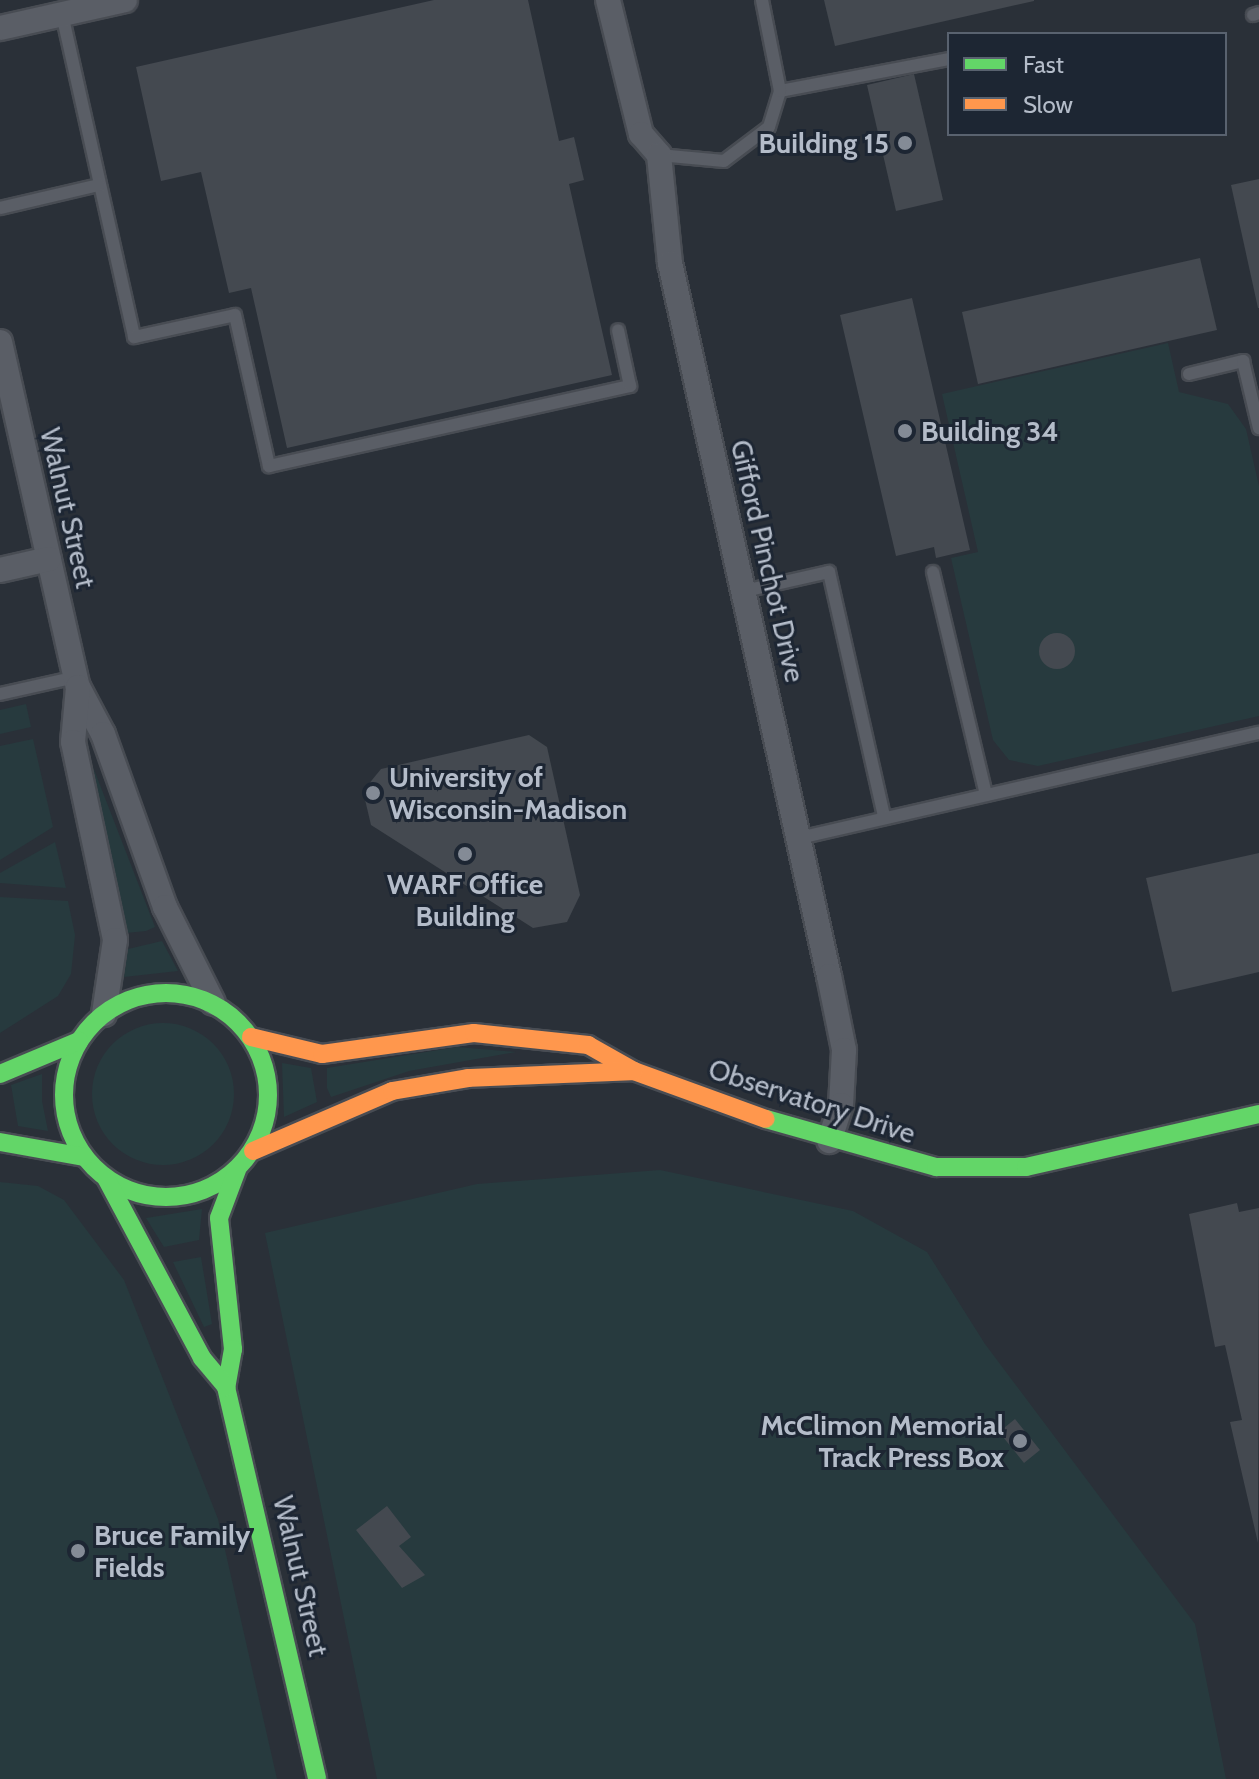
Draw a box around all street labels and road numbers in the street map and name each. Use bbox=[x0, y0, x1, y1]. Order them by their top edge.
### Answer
street label: Walnut Street bbox=[33, 425, 103, 591]
street label: Gifford Pinchot Drive bbox=[724, 437, 812, 685]
street label: Observatory Drive bbox=[704, 1052, 920, 1150]
street label: Walnut Street bbox=[266, 1493, 336, 1659]

